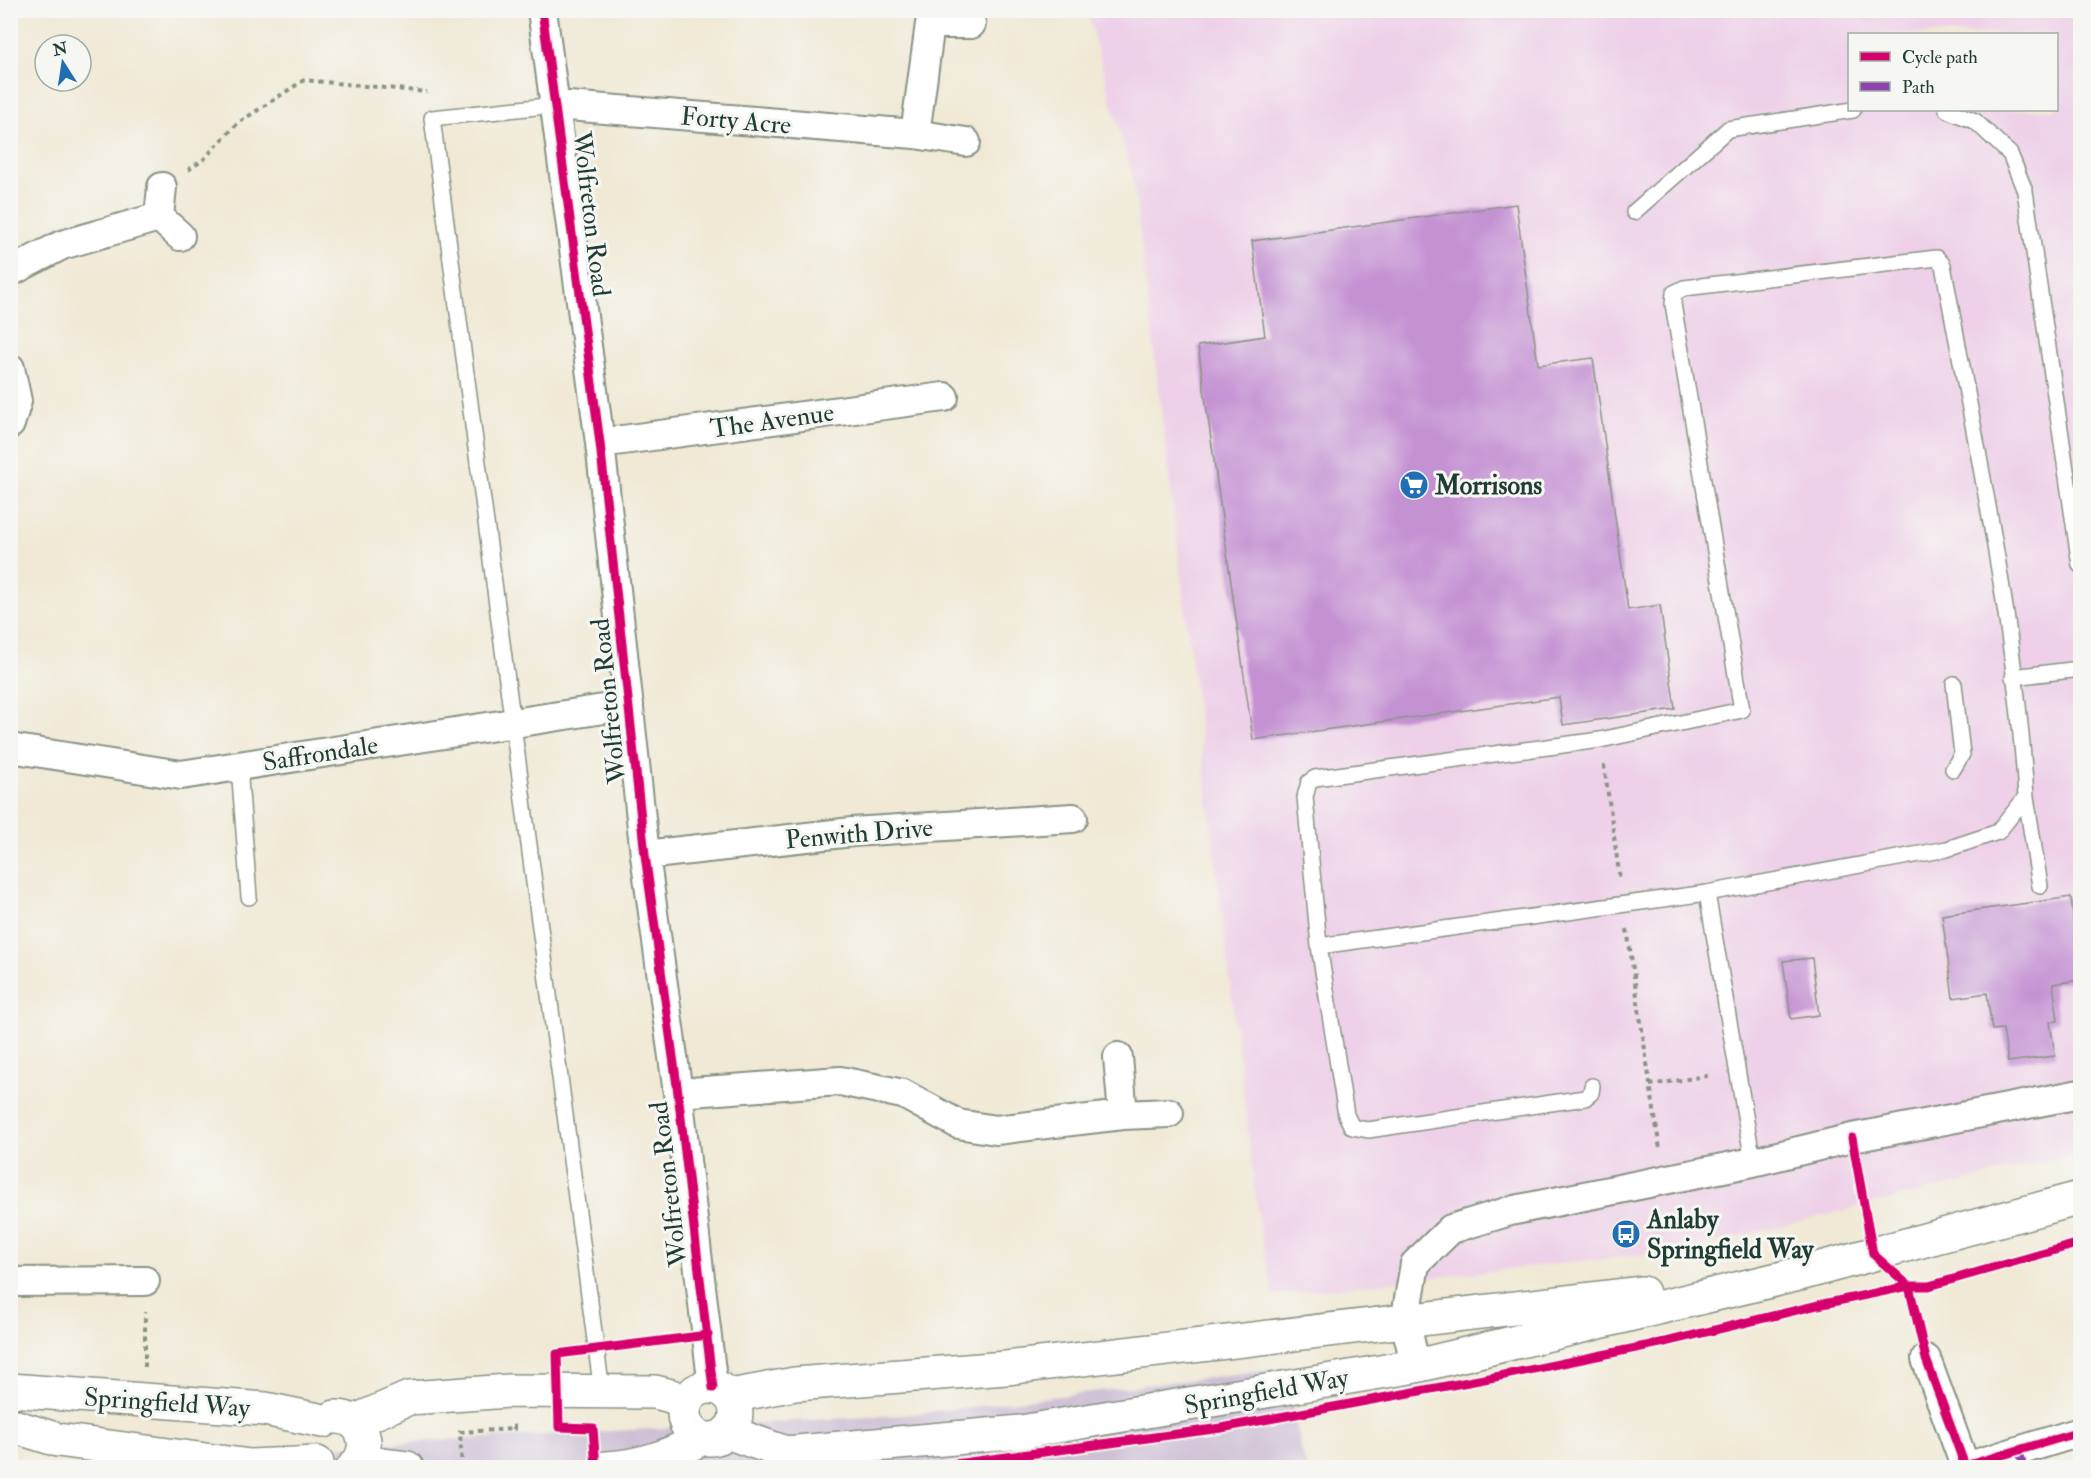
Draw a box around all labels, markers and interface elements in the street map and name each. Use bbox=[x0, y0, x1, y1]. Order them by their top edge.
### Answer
north arrow bbox=[33, 33, 93, 93]
legend bbox=[1848, 33, 2058, 111]
text: N bbox=[50, 38, 70, 61]
text: Cycle path bbox=[1902, 46, 1978, 69]
text: Path bbox=[1902, 76, 1935, 99]
street label: Forty Acre bbox=[679, 100, 793, 142]
street label: Wolfreton Road bbox=[565, 129, 617, 299]
street label: The Avenue bbox=[708, 396, 836, 446]
supermarket icon: Morrisons bbox=[1398, 469, 1430, 501]
place label: Morrisons bbox=[1434, 470, 1542, 502]
street label: Wolfreton Road bbox=[584, 616, 634, 786]
street label: Saffrondale bbox=[260, 729, 380, 779]
street label: Penwith Drive bbox=[784, 812, 934, 856]
street label: Wolfreton Road bbox=[643, 1099, 695, 1269]
place label: Anlaby Springfield Way bbox=[1646, 1204, 1815, 1267]
bus stop icon: Anlaby Springfield Way bbox=[1610, 1218, 1642, 1250]
street label: Springfield Way bbox=[1181, 1362, 1352, 1423]
street label: Springfield Way bbox=[83, 1381, 252, 1426]

